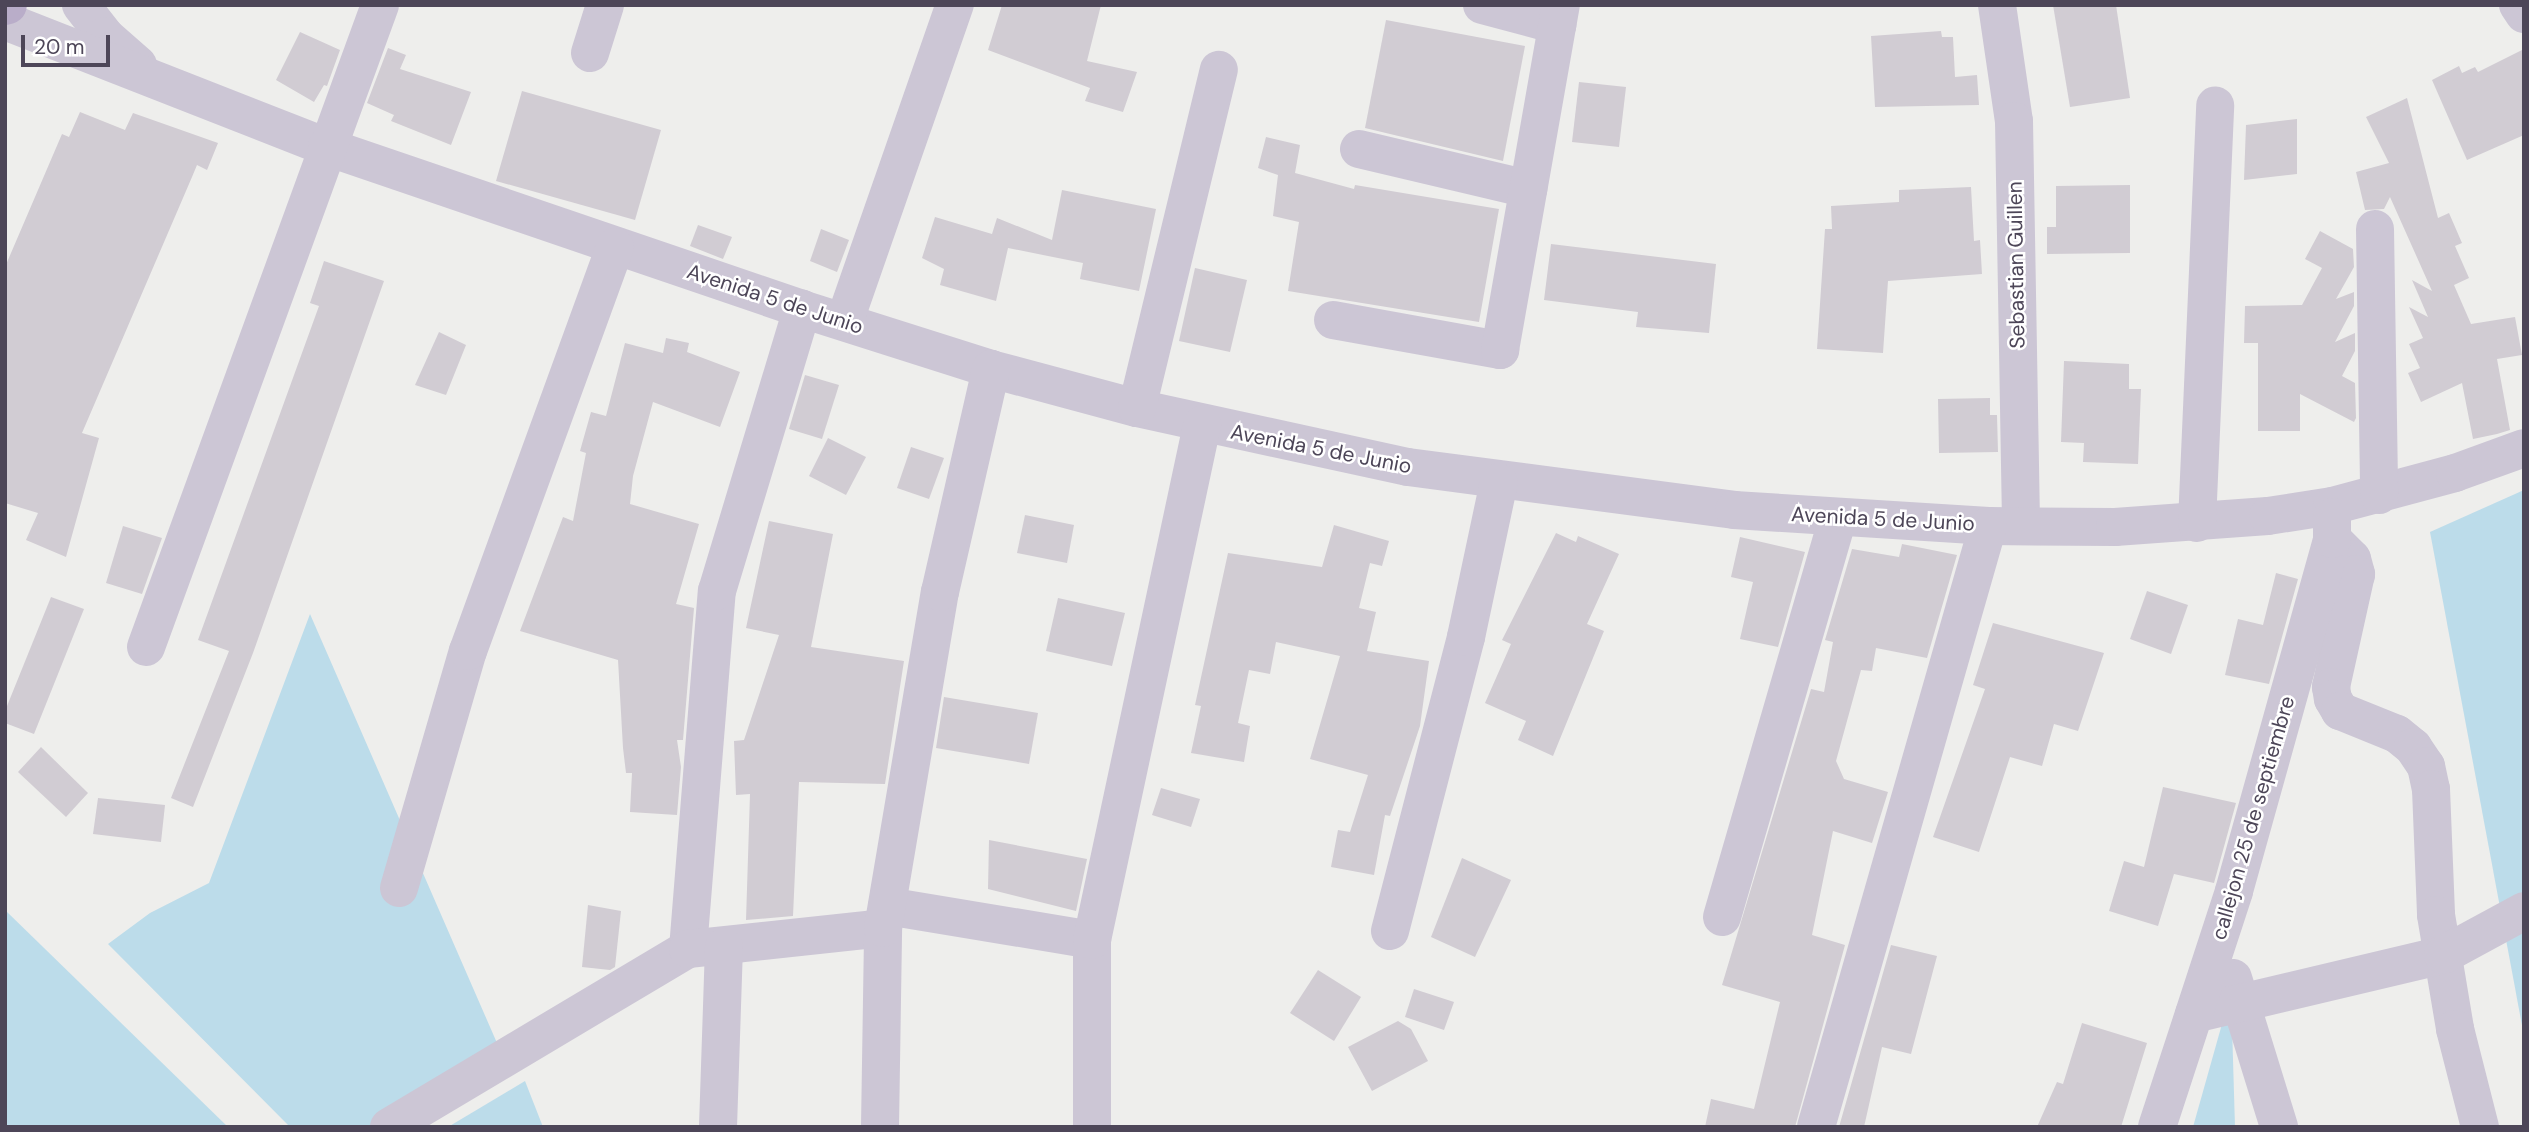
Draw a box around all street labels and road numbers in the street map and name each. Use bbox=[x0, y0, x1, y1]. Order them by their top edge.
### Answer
street label: Sebastian Guillen bbox=[2002, 181, 2030, 349]
street label: Avenida 5 de Junio bbox=[684, 259, 866, 339]
street label: Avenida 5 de Junio bbox=[1228, 419, 1414, 479]
street label: Avenida 5 de Junio bbox=[1791, 502, 1975, 536]
street label: callejon 25 de septiembre bbox=[2206, 693, 2300, 943]

